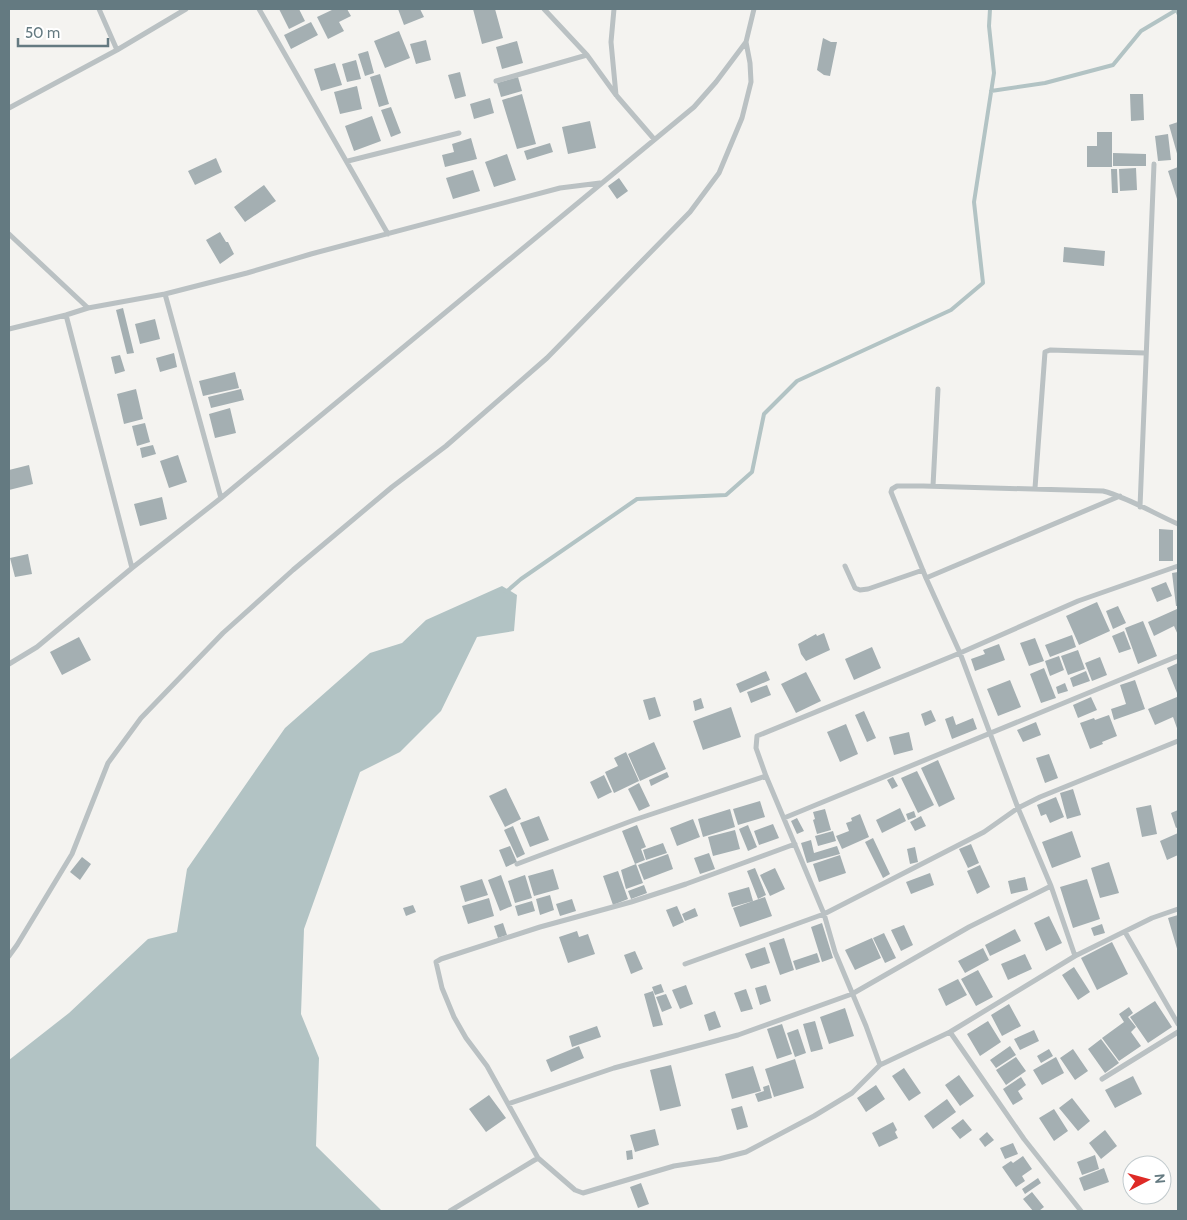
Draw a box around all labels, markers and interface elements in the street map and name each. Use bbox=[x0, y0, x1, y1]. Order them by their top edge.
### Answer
scale bar bbox=[18, 15, 108, 47]
text: 50 m bbox=[25, 24, 60, 42]
north arrow bbox=[1122, 1155, 1172, 1205]
text: N bbox=[1150, 1173, 1169, 1185]

